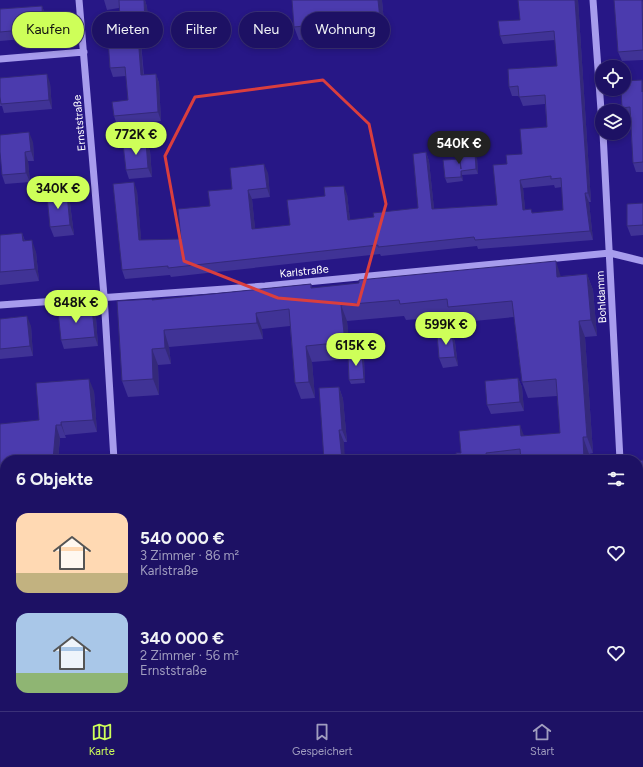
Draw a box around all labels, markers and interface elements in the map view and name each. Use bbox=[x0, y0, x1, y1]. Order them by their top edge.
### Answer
chip: Kaufen bbox=[12, 12, 84, 48]
chip: Mieten bbox=[92, 12, 163, 48]
chip: Filter bbox=[171, 12, 231, 48]
chip: Neu bbox=[239, 12, 293, 48]
chip: Wohnung bbox=[301, 12, 390, 48]
map controls bbox=[595, 60, 631, 140]
button: locate bbox=[595, 60, 631, 96]
street label: Ernststraße bbox=[71, 94, 88, 152]
button: layers bbox=[595, 104, 631, 140]
pin: 772K € bbox=[103, 122, 169, 156]
text: 772K € bbox=[115, 127, 157, 142]
pin: 540K € bbox=[426, 131, 492, 165]
text: 540K € bbox=[437, 136, 482, 151]
pin: 340K € bbox=[25, 176, 91, 210]
text: 340K € bbox=[36, 181, 80, 196]
street label: Karlstraße bbox=[279, 262, 329, 281]
street label: Bohldamm bbox=[594, 270, 609, 323]
pin: 848K € bbox=[43, 290, 109, 324]
text: 848K € bbox=[54, 295, 98, 310]
pin: 599K € bbox=[413, 312, 479, 346]
text: 599K € bbox=[424, 317, 468, 332]
pin: 615K € bbox=[323, 333, 389, 367]
text: 615K € bbox=[335, 338, 377, 353]
icon: filters bbox=[605, 468, 627, 490]
text: 6 Objekte bbox=[16, 469, 93, 489]
text: 540 000 € bbox=[140, 528, 225, 548]
icon: home bbox=[48, 529, 96, 577]
icon: heart bbox=[605, 542, 627, 564]
text: 3 Zimmer · 86 m² bbox=[140, 548, 239, 563]
text: Karlstraße bbox=[140, 563, 198, 578]
text: 340 000 € bbox=[140, 628, 224, 648]
icon: home bbox=[48, 629, 96, 677]
icon: heart bbox=[605, 642, 627, 664]
text: 2 Zimmer · 56 m² bbox=[140, 648, 239, 663]
text: Ernststraße bbox=[140, 663, 207, 678]
tab: Karte bbox=[89, 721, 115, 758]
tab: Gespeichert bbox=[292, 721, 353, 758]
tab: Start bbox=[530, 721, 554, 758]

